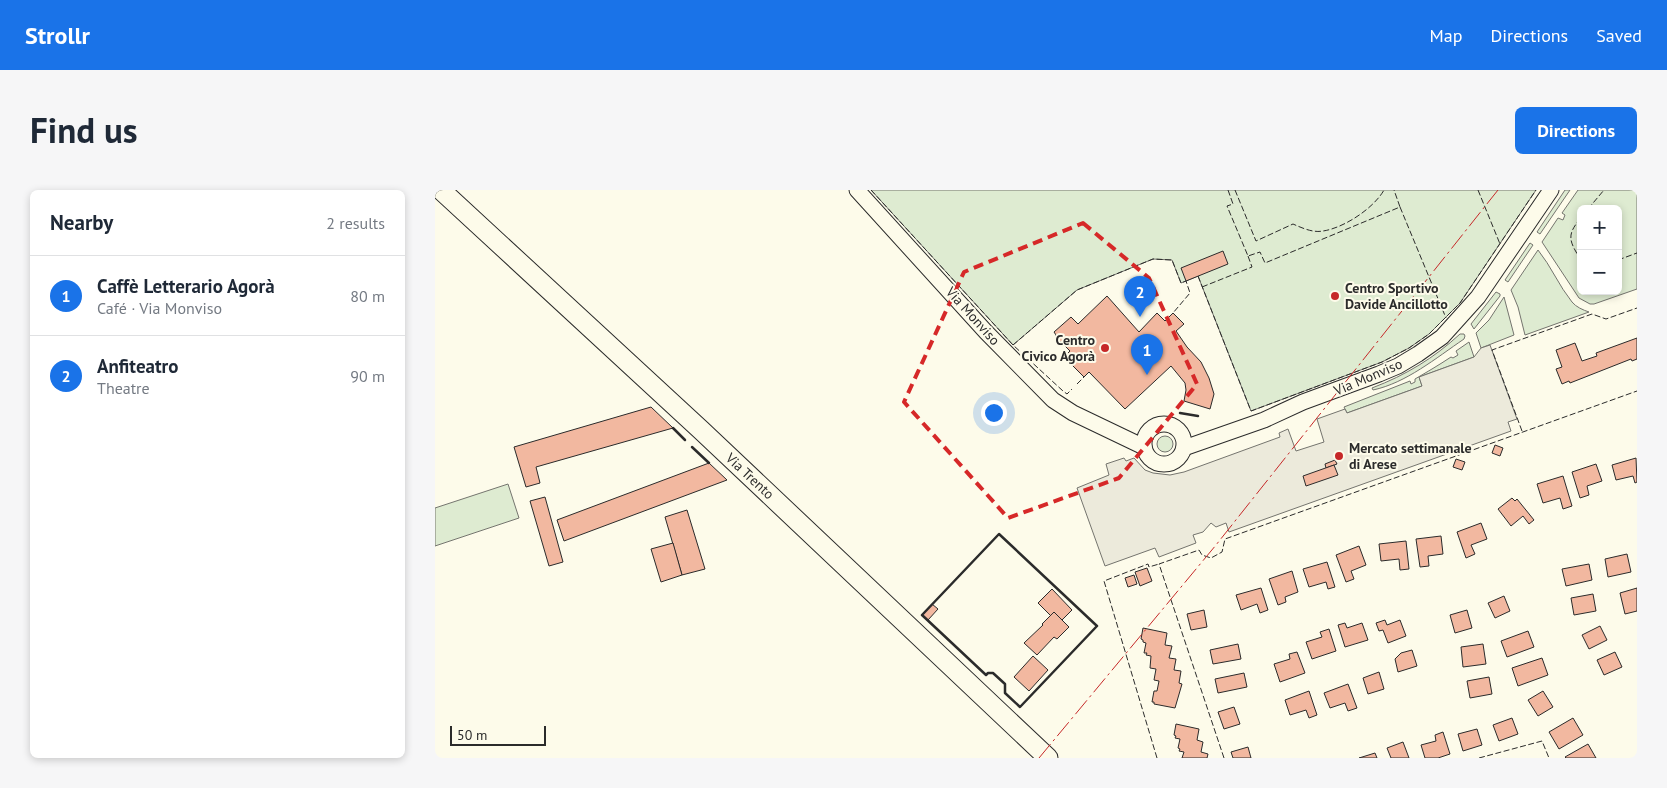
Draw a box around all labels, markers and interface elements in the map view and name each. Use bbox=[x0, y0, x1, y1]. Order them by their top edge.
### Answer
text: Strollr bbox=[25, 20, 90, 51]
text: Map bbox=[1430, 24, 1462, 47]
text: Directions bbox=[1490, 24, 1568, 47]
text: Saved bbox=[1596, 24, 1642, 47]
text: Find us bbox=[30, 107, 138, 153]
button: Directions bbox=[1515, 107, 1637, 154]
map controls bbox=[1577, 205, 1622, 295]
button: + bbox=[1577, 205, 1622, 250]
text: Nearby bbox=[50, 209, 113, 236]
text: 2 results bbox=[326, 213, 385, 233]
button: − bbox=[1577, 250, 1622, 295]
text: Caffè Letterario Agorà bbox=[97, 274, 275, 298]
pin: 2 bbox=[1124, 276, 1156, 317]
place label: Centro Sportivo Davide Ancillotto bbox=[1345, 279, 1448, 313]
street label: Via Monviso bbox=[941, 282, 1004, 349]
text: 1 bbox=[61, 286, 71, 306]
text: 80 m bbox=[350, 286, 385, 306]
marker: Centro Sportivo Davide Ancillotto bbox=[1329, 290, 1341, 302]
text: Café · Via Monviso bbox=[97, 298, 222, 318]
place label: Centro Civico Agorà bbox=[1022, 331, 1095, 365]
pin: 1 bbox=[1131, 334, 1163, 375]
marker: Centro Civico Agorà bbox=[1099, 342, 1111, 354]
text: Anfiteatro bbox=[97, 354, 178, 378]
street label: Via Monviso bbox=[1330, 355, 1405, 400]
text: 2 bbox=[61, 366, 71, 386]
text: 90 m bbox=[350, 366, 385, 386]
text: Theatre bbox=[97, 378, 150, 398]
your location bbox=[981, 400, 1007, 426]
place label: Mercato settimanale di Arese bbox=[1349, 439, 1472, 473]
street label: Via Trento bbox=[721, 448, 778, 503]
marker: Mercato settimanale di Arese bbox=[1333, 450, 1345, 462]
scale bar bbox=[450, 723, 546, 746]
text: 50 m bbox=[457, 726, 487, 744]

